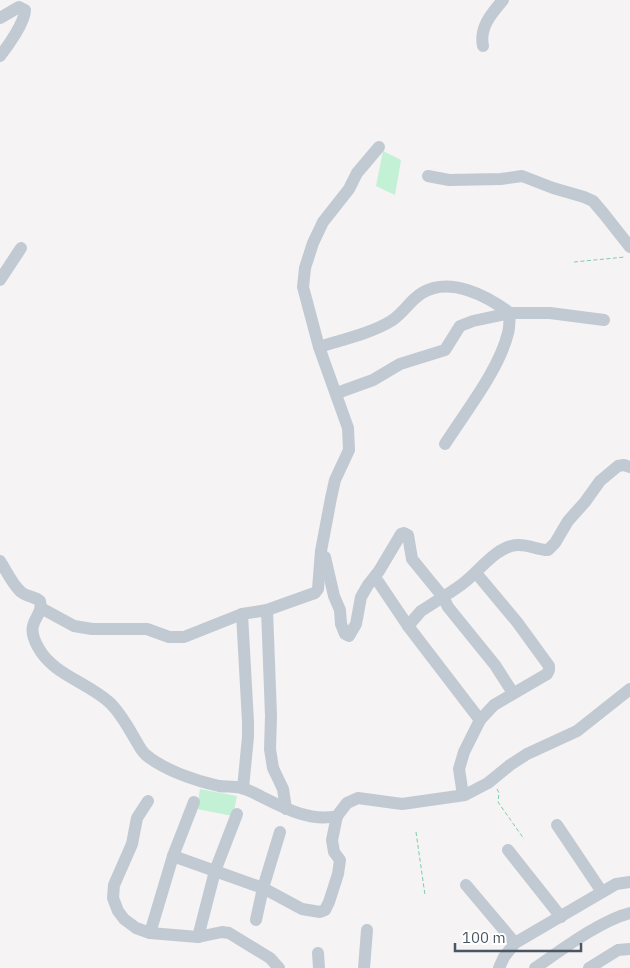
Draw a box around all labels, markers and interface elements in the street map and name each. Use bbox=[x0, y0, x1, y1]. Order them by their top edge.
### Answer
scale bar bbox=[455, 920, 581, 952]
text: 100 m bbox=[462, 928, 506, 947]

